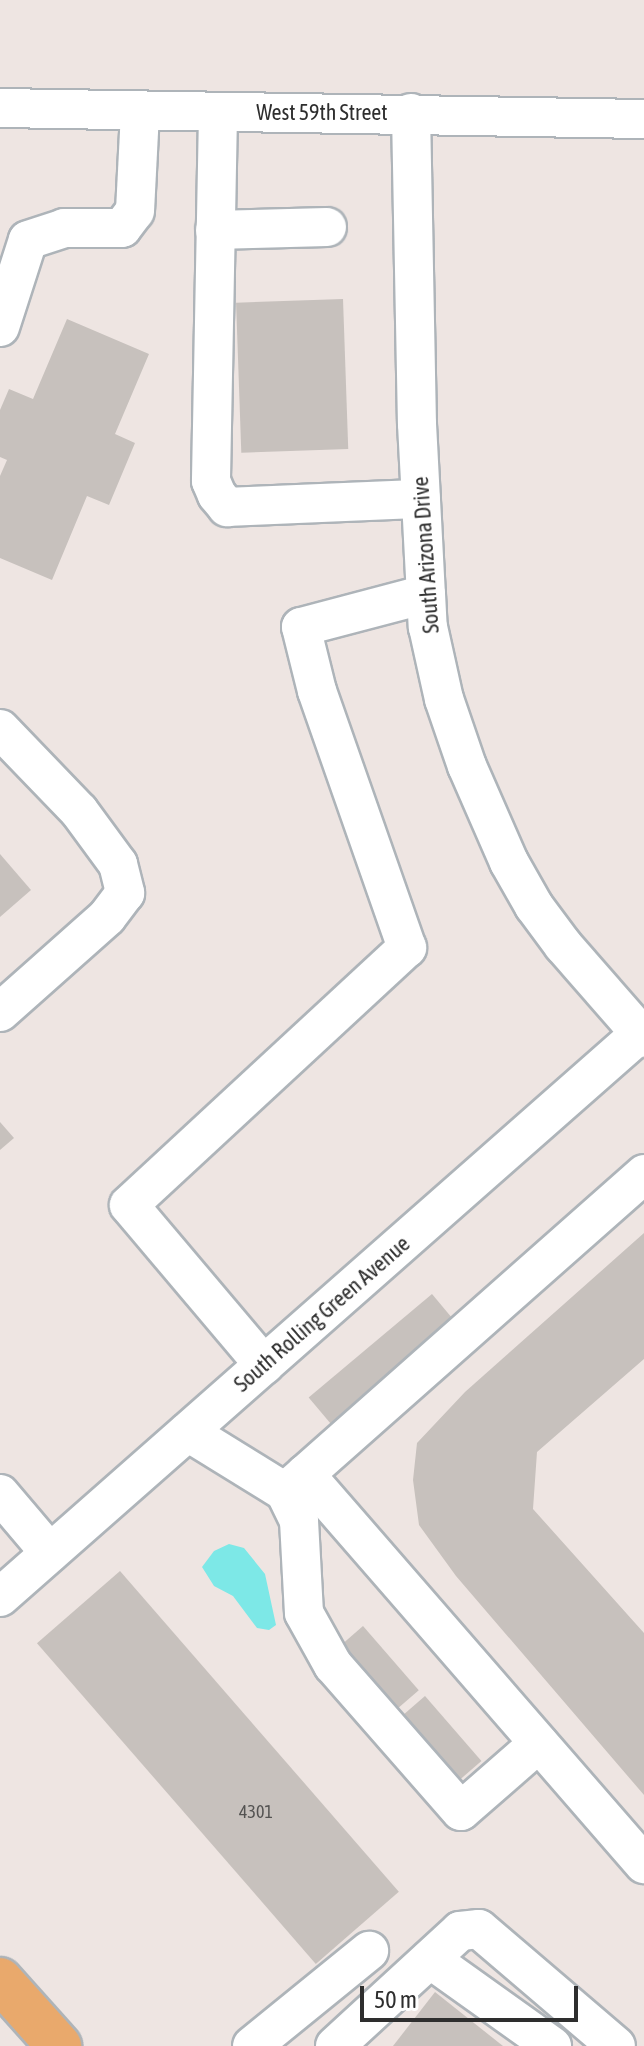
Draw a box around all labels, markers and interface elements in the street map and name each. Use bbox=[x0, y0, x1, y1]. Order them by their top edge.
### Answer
street label: West 59th Street bbox=[256, 100, 388, 126]
street label: South Arizona Drive bbox=[407, 476, 445, 634]
street label: South Rolling Green Avenue bbox=[229, 1231, 415, 1397]
house number: 4301 bbox=[239, 1801, 273, 1823]
scale bar bbox=[364, 1970, 582, 2020]
text: 50 m bbox=[374, 1986, 417, 2013]

